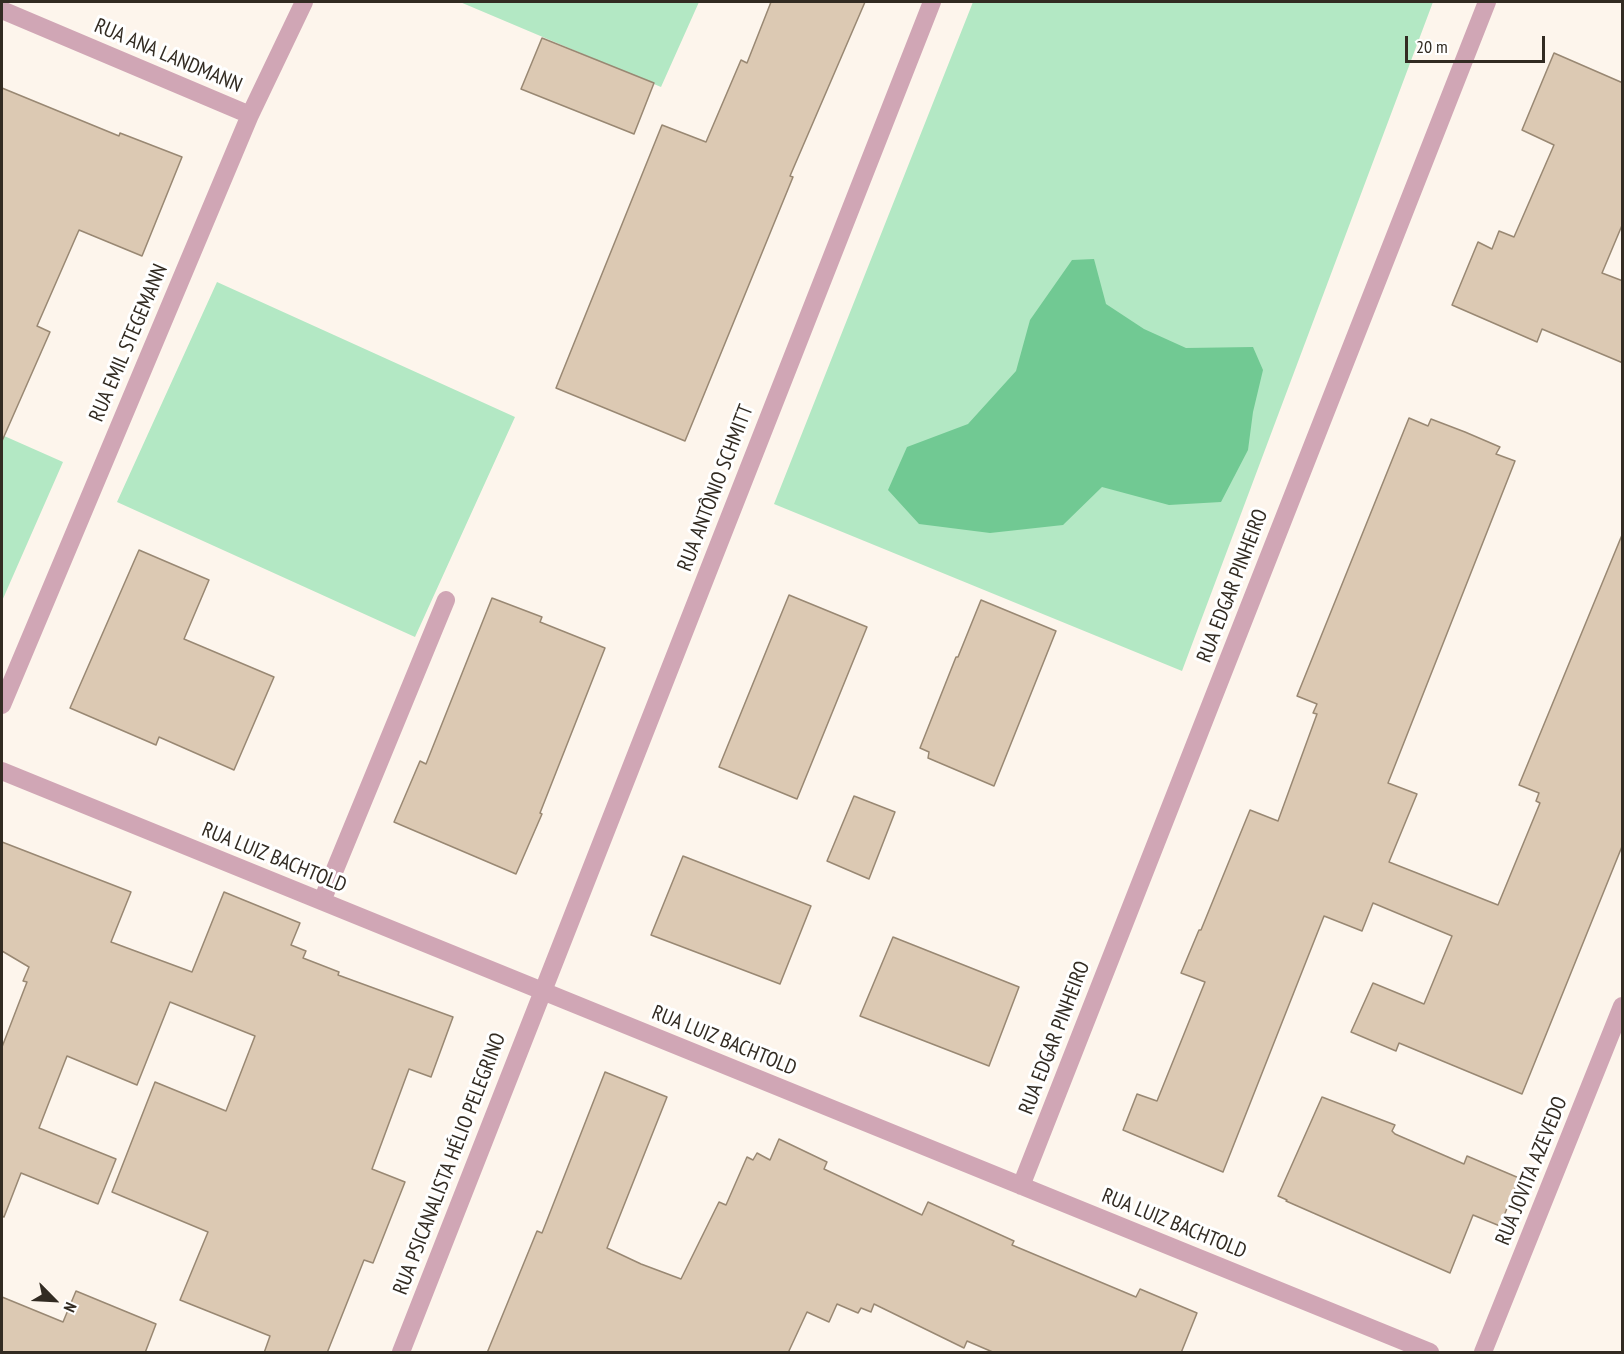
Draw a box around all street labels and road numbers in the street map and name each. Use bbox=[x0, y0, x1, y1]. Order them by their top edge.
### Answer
street label: RUA ANA LANDMANN bbox=[90, 14, 246, 98]
street label: RUA EMIL STEGEMANN bbox=[84, 261, 174, 425]
street label: RUA ANTÔNIO SCHMITT bbox=[673, 401, 759, 575]
street label: RUA EDGAR PINHEIRO bbox=[1192, 506, 1274, 666]
street label: RUA LUIZ BACHTOLD bbox=[198, 818, 350, 898]
street label: RUA EDGAR PINHEIRO bbox=[1014, 958, 1096, 1118]
street label: RUA LUIZ BACHTOLD bbox=[648, 1001, 800, 1081]
street label: RUA PSICANALISTA HÉLIO PELEGRINO bbox=[388, 1030, 512, 1298]
street label: RUA JOVITA AZEVEDO bbox=[1491, 1093, 1573, 1249]
street label: RUA LUIZ BACHTOLD bbox=[1098, 1184, 1250, 1264]

